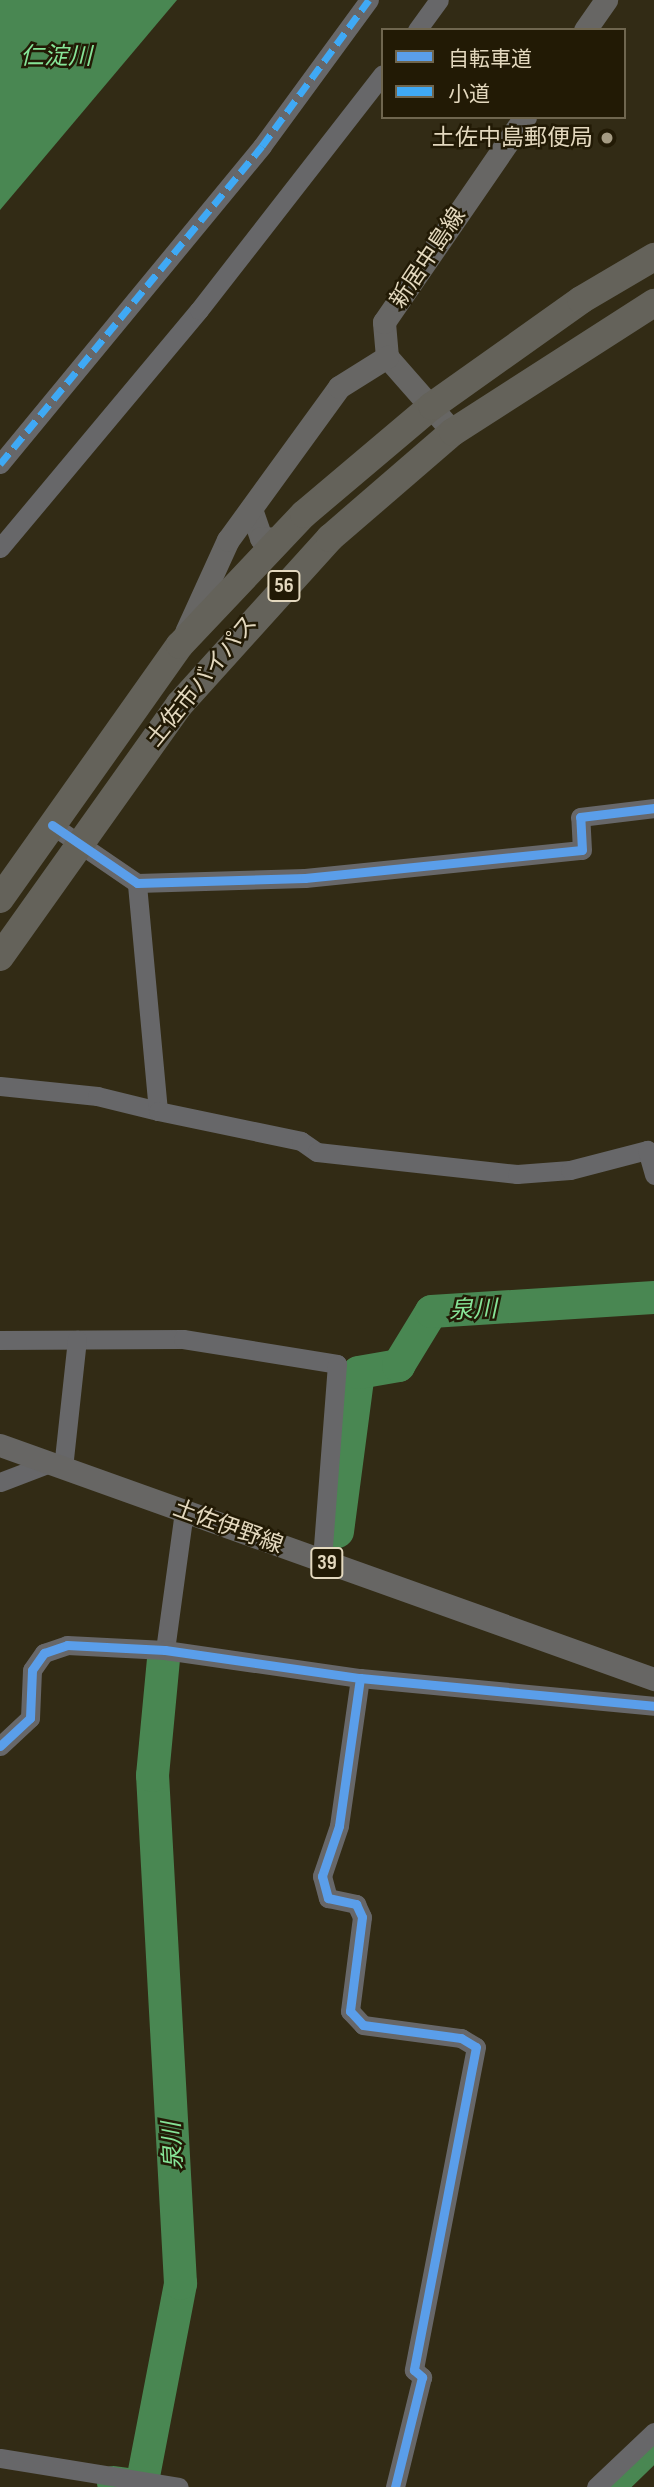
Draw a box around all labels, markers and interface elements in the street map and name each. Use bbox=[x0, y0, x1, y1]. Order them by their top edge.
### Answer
legend bbox=[381, 28, 626, 119]
water label: 仁淀川 bbox=[20, 43, 92, 71]
text: 自転車道 bbox=[448, 47, 532, 72]
text: 小道 bbox=[448, 82, 490, 107]
place label: 土佐中島郵便局 bbox=[432, 124, 593, 152]
marker: 土佐中島郵便局 bbox=[599, 130, 615, 146]
street label: 新居中島線 bbox=[384, 203, 472, 313]
road number: 56 bbox=[266, 568, 302, 604]
street label: 土佐市バイパス bbox=[141, 610, 263, 752]
water label: 泉川 bbox=[449, 1295, 497, 1325]
street label: 土佐伊野線 bbox=[169, 1494, 287, 1560]
road number: 39 bbox=[310, 1546, 344, 1580]
water label: 泉川 bbox=[157, 2121, 189, 2171]

